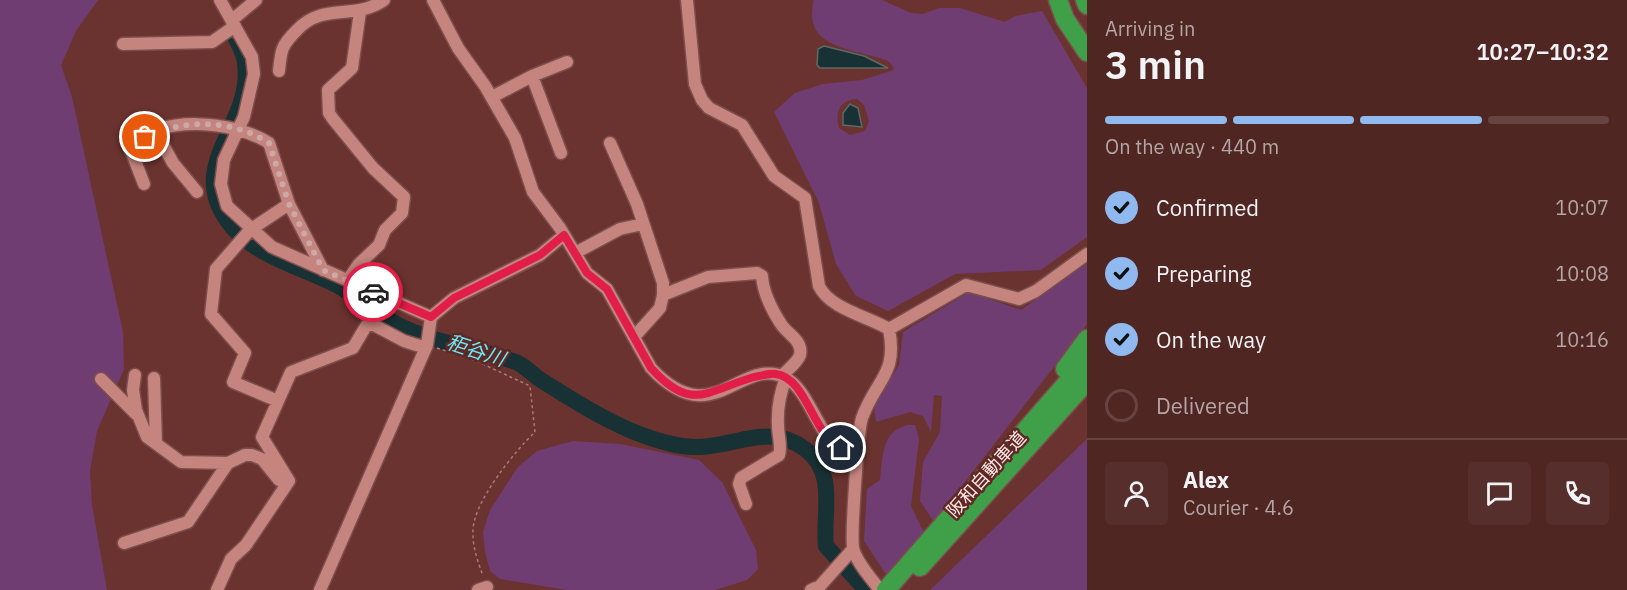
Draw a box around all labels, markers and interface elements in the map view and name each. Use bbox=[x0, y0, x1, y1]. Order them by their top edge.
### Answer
text: Arriving in bbox=[1105, 15, 1195, 42]
text: 10:27–10:32 bbox=[1476, 37, 1609, 66]
text: 3 min bbox=[1105, 39, 1206, 90]
pin bbox=[119, 111, 170, 162]
icon: bag bbox=[128, 120, 161, 153]
text: On the way · 440 m bbox=[1105, 133, 1279, 160]
icon: check bbox=[1105, 191, 1138, 224]
text: Confirmed bbox=[1156, 193, 1259, 222]
text: 10:07 bbox=[1555, 194, 1609, 221]
icon: check bbox=[1105, 257, 1138, 290]
text: Preparing bbox=[1156, 259, 1251, 288]
text: 10:08 bbox=[1555, 260, 1609, 287]
courier bbox=[343, 262, 403, 322]
icon: car bbox=[357, 276, 390, 309]
icon: check bbox=[1105, 323, 1138, 356]
text: On the way bbox=[1156, 325, 1266, 354]
text: 10:16 bbox=[1555, 326, 1609, 353]
water label: 秬谷川 bbox=[443, 328, 511, 373]
text: Delivered bbox=[1156, 391, 1250, 420]
pin bbox=[815, 422, 866, 473]
street label: 阪和自動車道 bbox=[941, 426, 1031, 522]
icon: home bbox=[824, 431, 857, 464]
button: person bbox=[1105, 462, 1168, 525]
button: chat bbox=[1468, 462, 1531, 525]
button: phone bbox=[1546, 462, 1609, 525]
text: Alex bbox=[1183, 465, 1229, 494]
text: Courier · 4.6 bbox=[1183, 494, 1294, 521]

